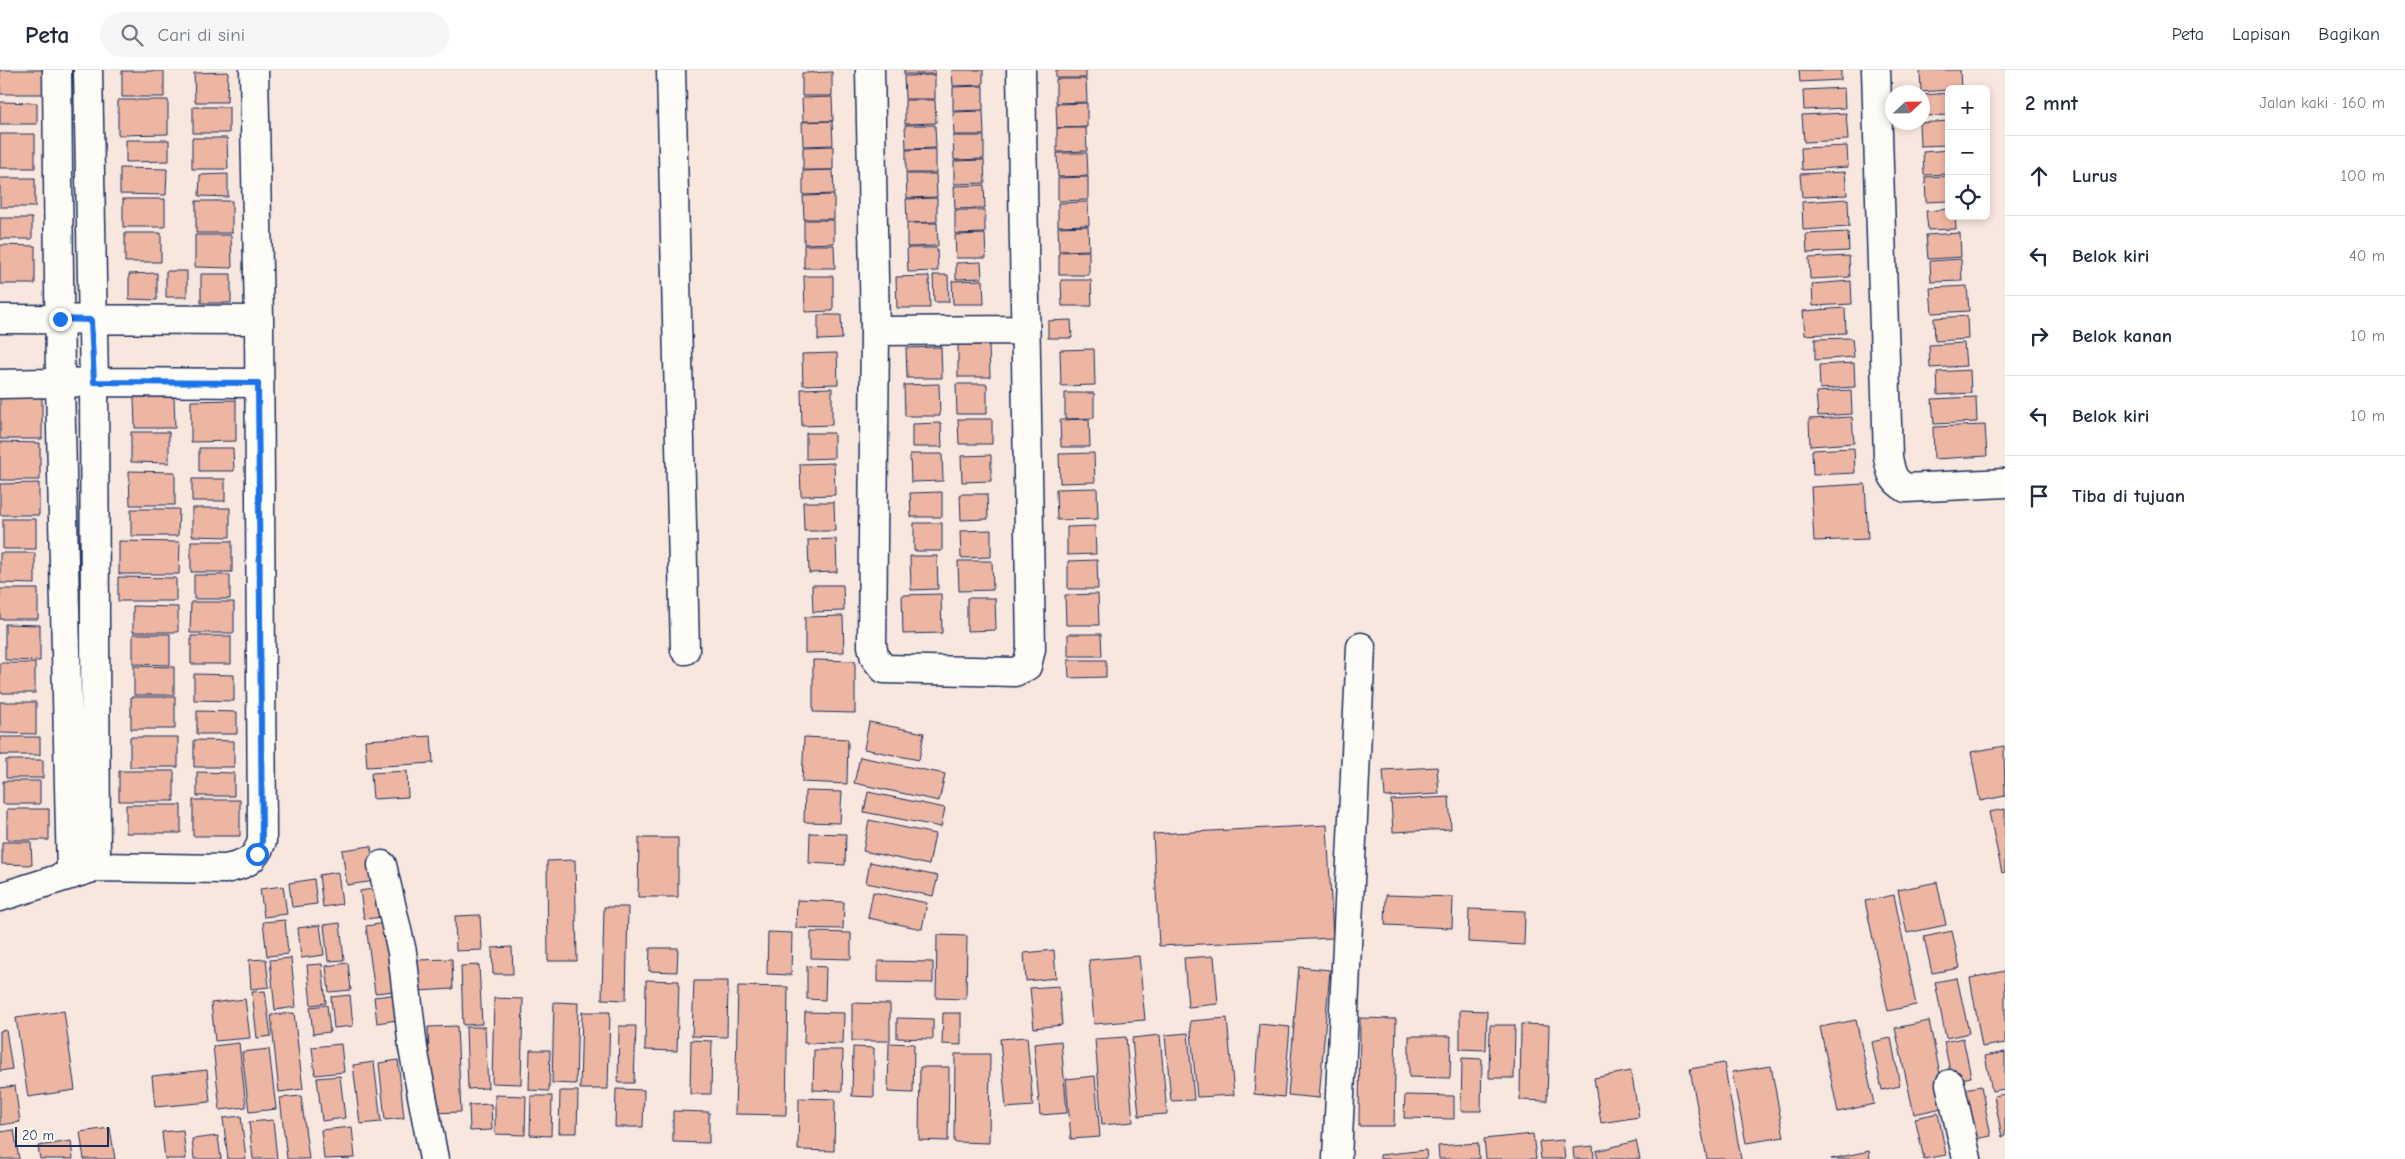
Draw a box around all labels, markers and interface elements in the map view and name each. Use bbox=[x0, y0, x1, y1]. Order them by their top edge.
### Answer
search box bbox=[100, 12, 450, 57]
text: Peta bbox=[25, 21, 70, 49]
icon: search bbox=[118, 21, 146, 49]
text: Cari di sini bbox=[158, 24, 245, 46]
text: Peta bbox=[2172, 24, 2204, 45]
text: Lapisan bbox=[2232, 24, 2290, 45]
text: Bagikan bbox=[2318, 24, 2380, 45]
north arrow bbox=[1885, 85, 1930, 130]
map controls bbox=[1945, 85, 1990, 220]
button: + bbox=[1945, 85, 1990, 130]
text: 2 mnt bbox=[2025, 91, 2078, 115]
text: Jalan kaki · 160 m bbox=[2260, 94, 2385, 112]
button: − bbox=[1945, 130, 1990, 175]
icon: ahead bbox=[2025, 162, 2053, 190]
text: Lurus bbox=[2072, 165, 2117, 187]
text: 100 m bbox=[2341, 167, 2385, 185]
button: locate bbox=[1945, 175, 1990, 220]
icon: left bbox=[2025, 242, 2053, 270]
text: Belok kiri bbox=[2072, 245, 2149, 267]
text: 40 m bbox=[2349, 247, 2385, 265]
route end bbox=[49, 308, 72, 331]
icon: right bbox=[2025, 322, 2053, 350]
text: Belok kanan bbox=[2072, 325, 2172, 347]
text: 10 m bbox=[2350, 327, 2385, 345]
icon: left bbox=[2025, 402, 2053, 430]
text: Belok kiri bbox=[2072, 405, 2149, 427]
text: 10 m bbox=[2350, 407, 2385, 425]
icon: arrive bbox=[2025, 482, 2053, 510]
text: Tiba di tujuan bbox=[2072, 485, 2185, 507]
route start bbox=[246, 843, 269, 866]
scale bar bbox=[15, 1124, 109, 1147]
text: 20 m bbox=[22, 1127, 54, 1144]

